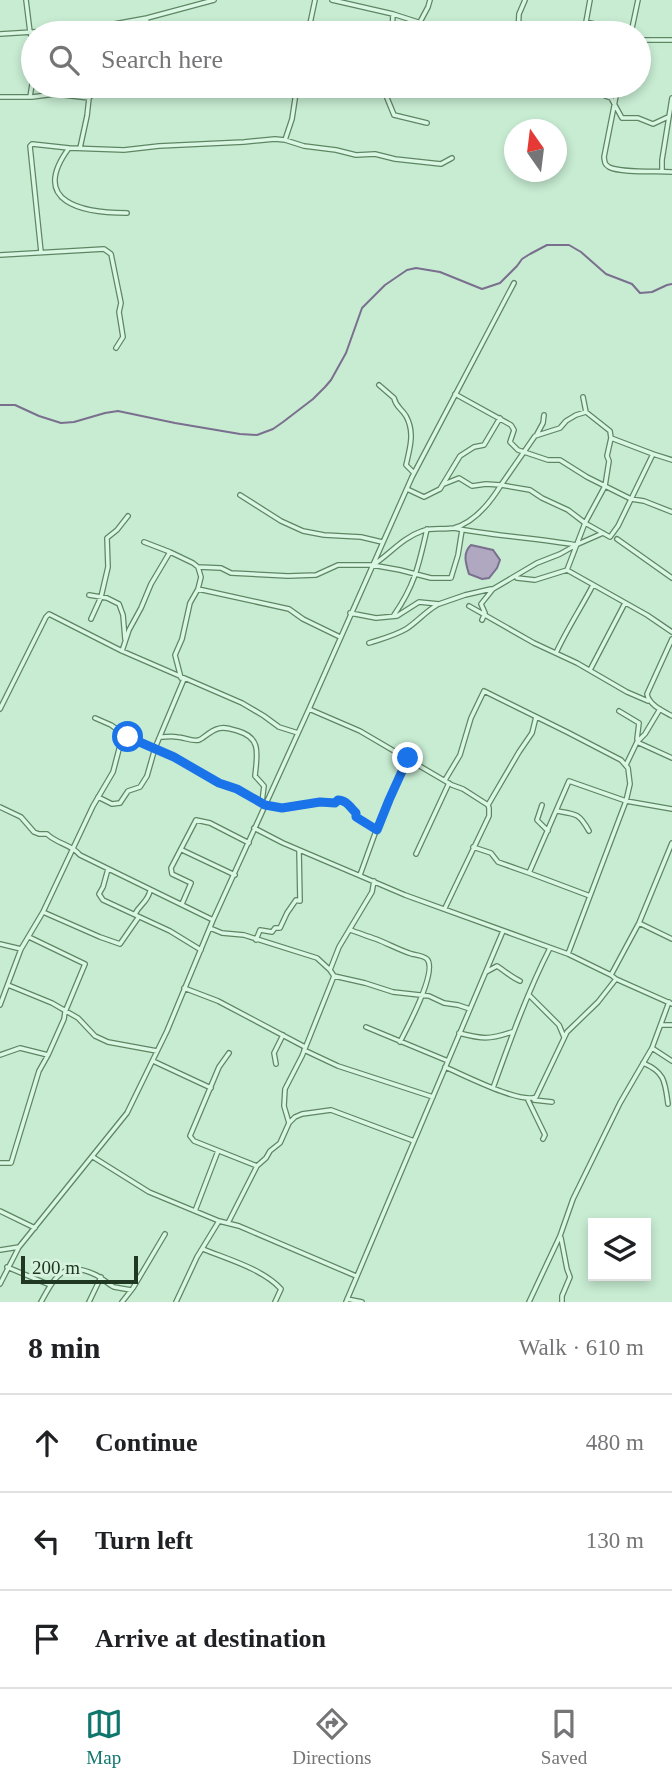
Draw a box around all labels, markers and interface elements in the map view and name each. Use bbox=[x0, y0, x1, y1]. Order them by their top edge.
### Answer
search box bbox=[21, 21, 651, 98]
icon: search bbox=[45, 41, 83, 79]
text: Search here bbox=[101, 45, 223, 74]
north arrow bbox=[504, 119, 567, 182]
route start bbox=[112, 721, 143, 752]
route end bbox=[392, 742, 423, 773]
map controls bbox=[588, 1218, 651, 1281]
button: layers bbox=[588, 1218, 651, 1281]
scale bar bbox=[21, 1253, 138, 1285]
text: 200 m bbox=[32, 1257, 80, 1278]
text: 8 min bbox=[28, 1331, 101, 1364]
text: Walk · 610 m bbox=[519, 1335, 644, 1360]
icon: ahead bbox=[28, 1424, 66, 1462]
text: Continue bbox=[95, 1428, 198, 1457]
text: 480 m bbox=[586, 1430, 644, 1455]
icon: left bbox=[28, 1522, 66, 1560]
text: Turn left bbox=[95, 1526, 193, 1555]
text: 130 m bbox=[586, 1528, 644, 1553]
icon: arrive bbox=[28, 1620, 66, 1658]
text: Arrive at destination bbox=[95, 1624, 326, 1653]
tab: Map bbox=[85, 1705, 123, 1769]
tab: Directions bbox=[292, 1705, 371, 1769]
tab: Saved bbox=[541, 1705, 587, 1769]

